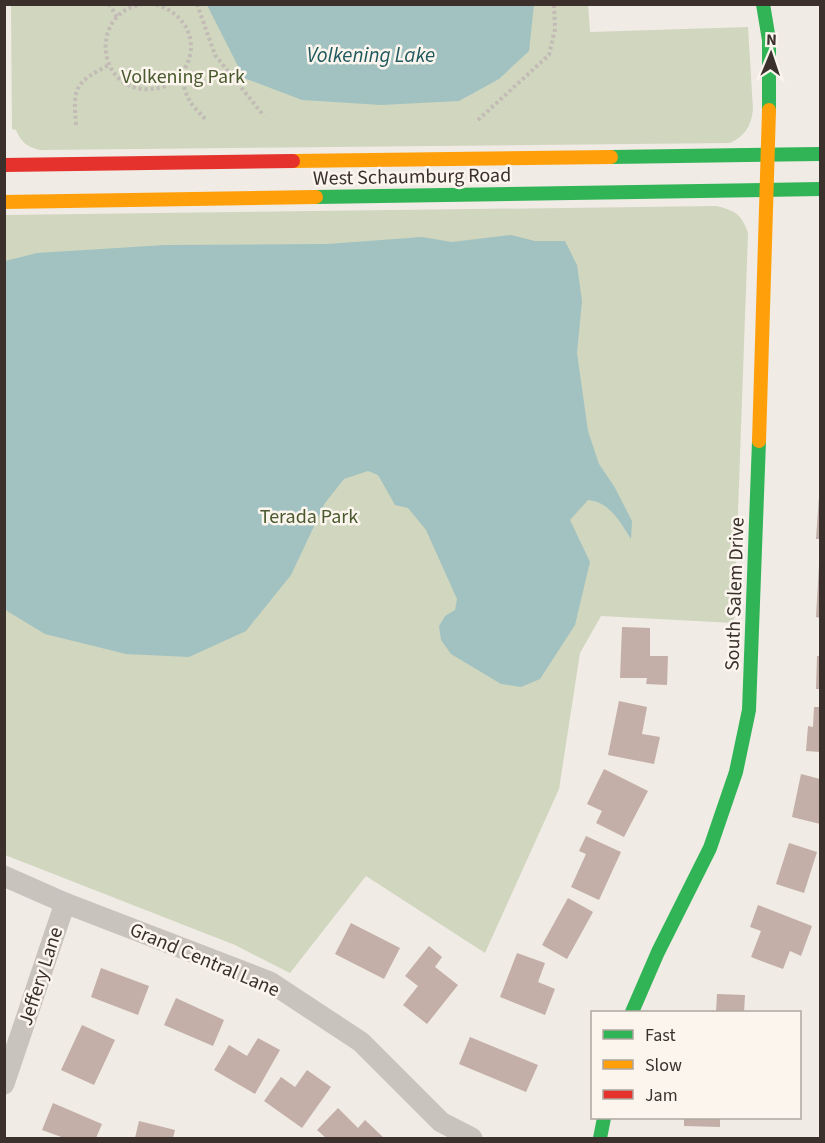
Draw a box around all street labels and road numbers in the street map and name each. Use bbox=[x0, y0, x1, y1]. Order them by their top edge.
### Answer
street label: West Schaumburg Road bbox=[313, 161, 511, 193]
street label: South Salem Drive bbox=[718, 517, 752, 671]
street label: Grand Central Lane bbox=[125, 916, 284, 1004]
street label: Jeffery Lane bbox=[12, 923, 70, 1029]

